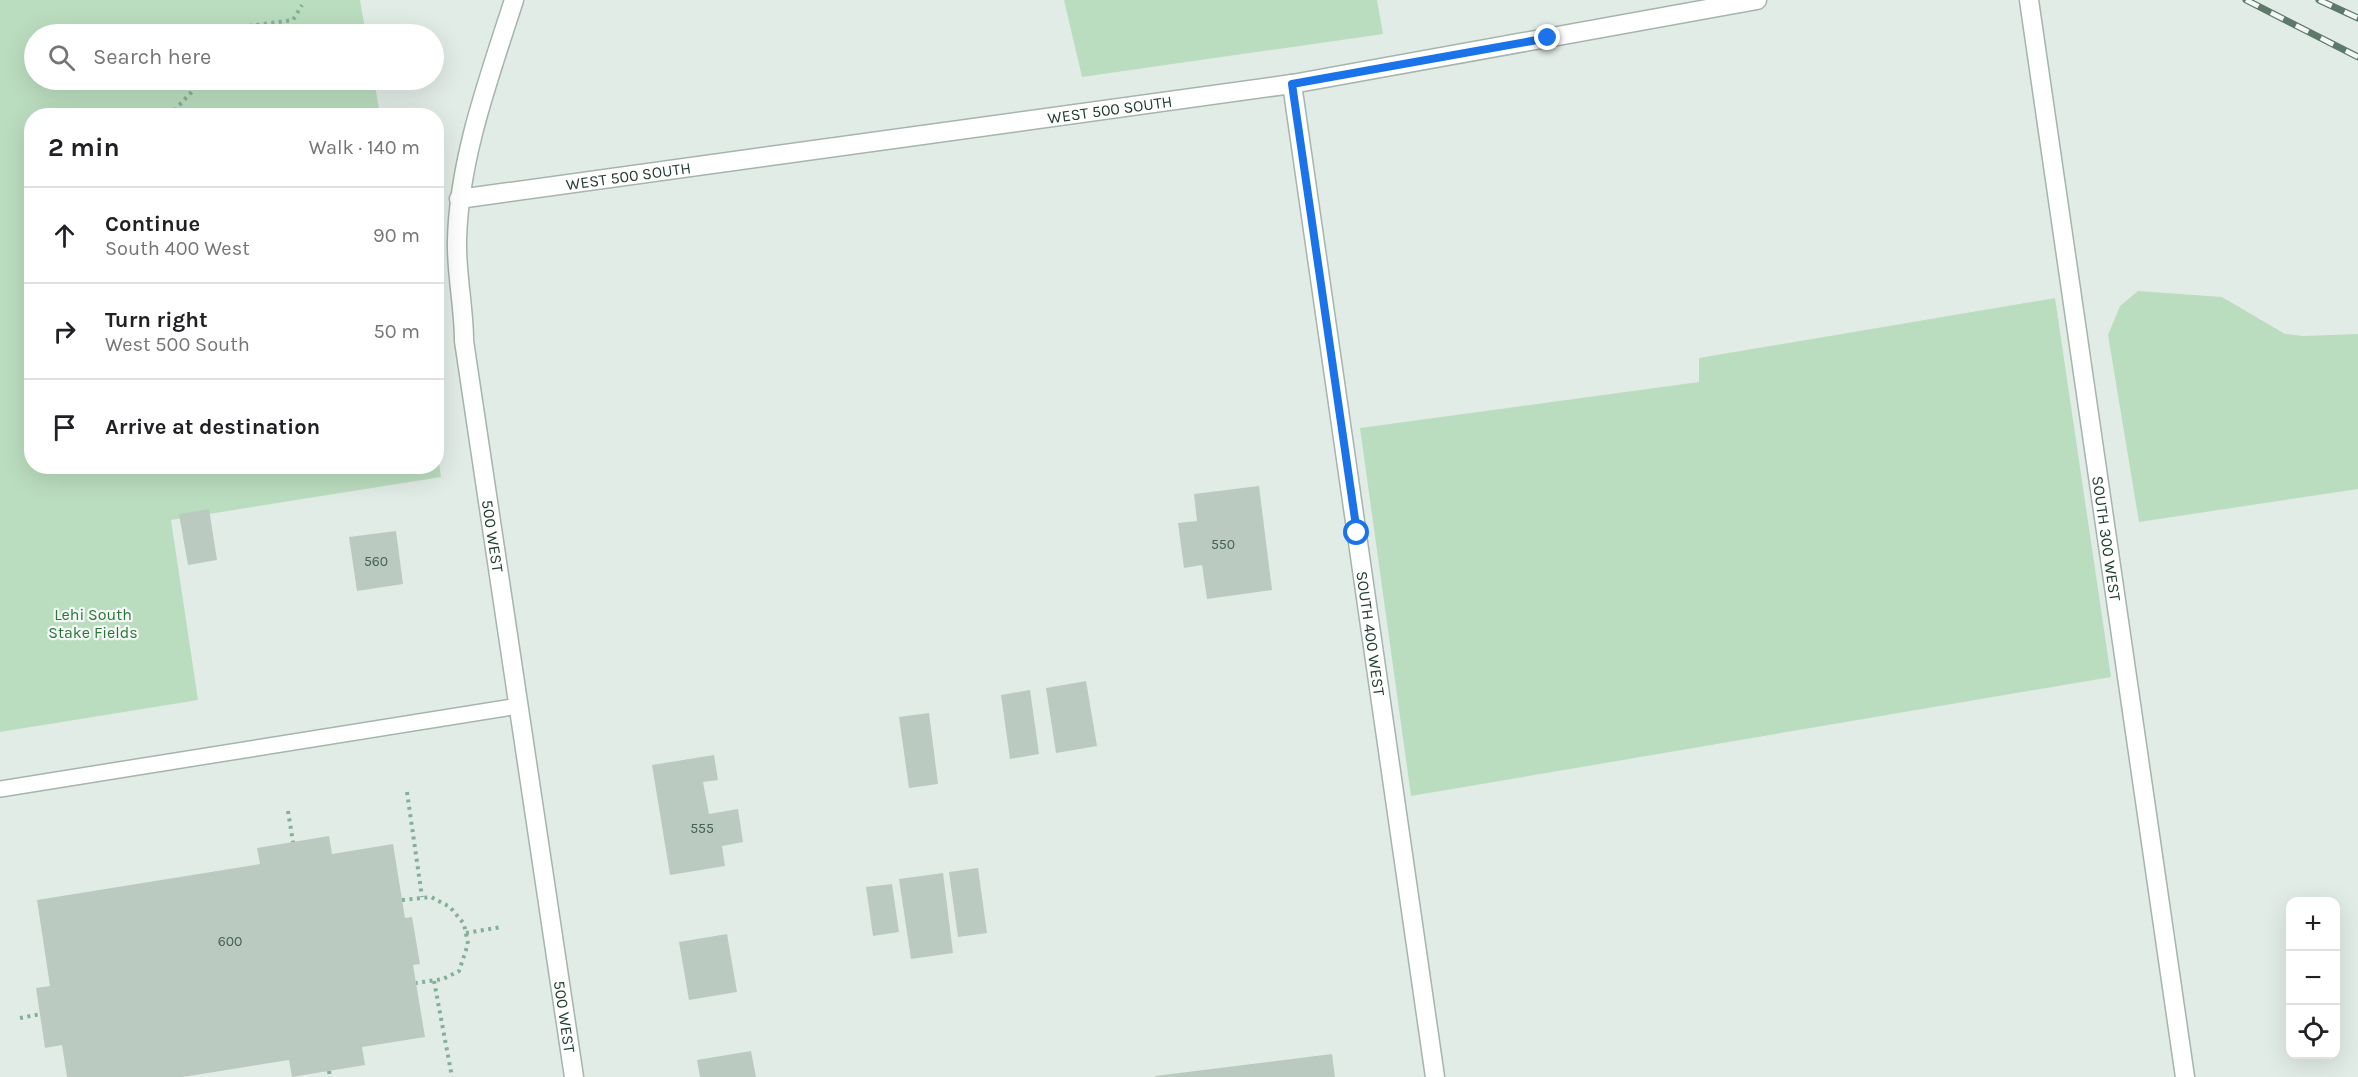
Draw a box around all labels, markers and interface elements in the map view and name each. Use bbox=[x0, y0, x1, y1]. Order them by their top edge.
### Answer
search box bbox=[24, 24, 444, 90]
route end bbox=[1534, 24, 1560, 50]
icon: search bbox=[45, 41, 78, 74]
text: Search here bbox=[93, 44, 211, 70]
street label: WEST 500 SOUTH bbox=[1046, 91, 1173, 127]
text: 2 min bbox=[48, 132, 120, 163]
text: Walk · 140 m bbox=[309, 136, 420, 159]
street label: WEST 500 SOUTH bbox=[565, 158, 692, 194]
text: Continue bbox=[105, 211, 200, 237]
icon: ahead bbox=[48, 219, 81, 252]
text: 90 m bbox=[373, 224, 420, 247]
text: South 400 West bbox=[105, 237, 250, 260]
text: Turn right bbox=[105, 307, 208, 333]
icon: right bbox=[48, 315, 81, 348]
text: 50 m bbox=[373, 320, 420, 343]
text: West 500 South bbox=[105, 333, 250, 356]
icon: arrive bbox=[48, 411, 81, 444]
text: Arrive at destination bbox=[105, 414, 320, 440]
street label: SOUTH 300 WEST bbox=[2089, 475, 2125, 602]
street label: 500 WEST bbox=[478, 499, 508, 573]
route start bbox=[1343, 519, 1369, 545]
house number: 550 bbox=[1211, 536, 1235, 553]
house number: 560 bbox=[364, 553, 388, 570]
street label: SOUTH 400 WEST bbox=[1353, 570, 1389, 697]
park label: Lehi South Stake Fields bbox=[48, 605, 138, 642]
house number: 555 bbox=[690, 820, 714, 837]
map controls bbox=[2286, 897, 2340, 1059]
button: + bbox=[2286, 897, 2340, 951]
house number: 600 bbox=[218, 933, 242, 950]
button: − bbox=[2286, 951, 2340, 1005]
street label: 500 WEST bbox=[550, 979, 580, 1054]
button: locate bbox=[2286, 1005, 2340, 1059]

